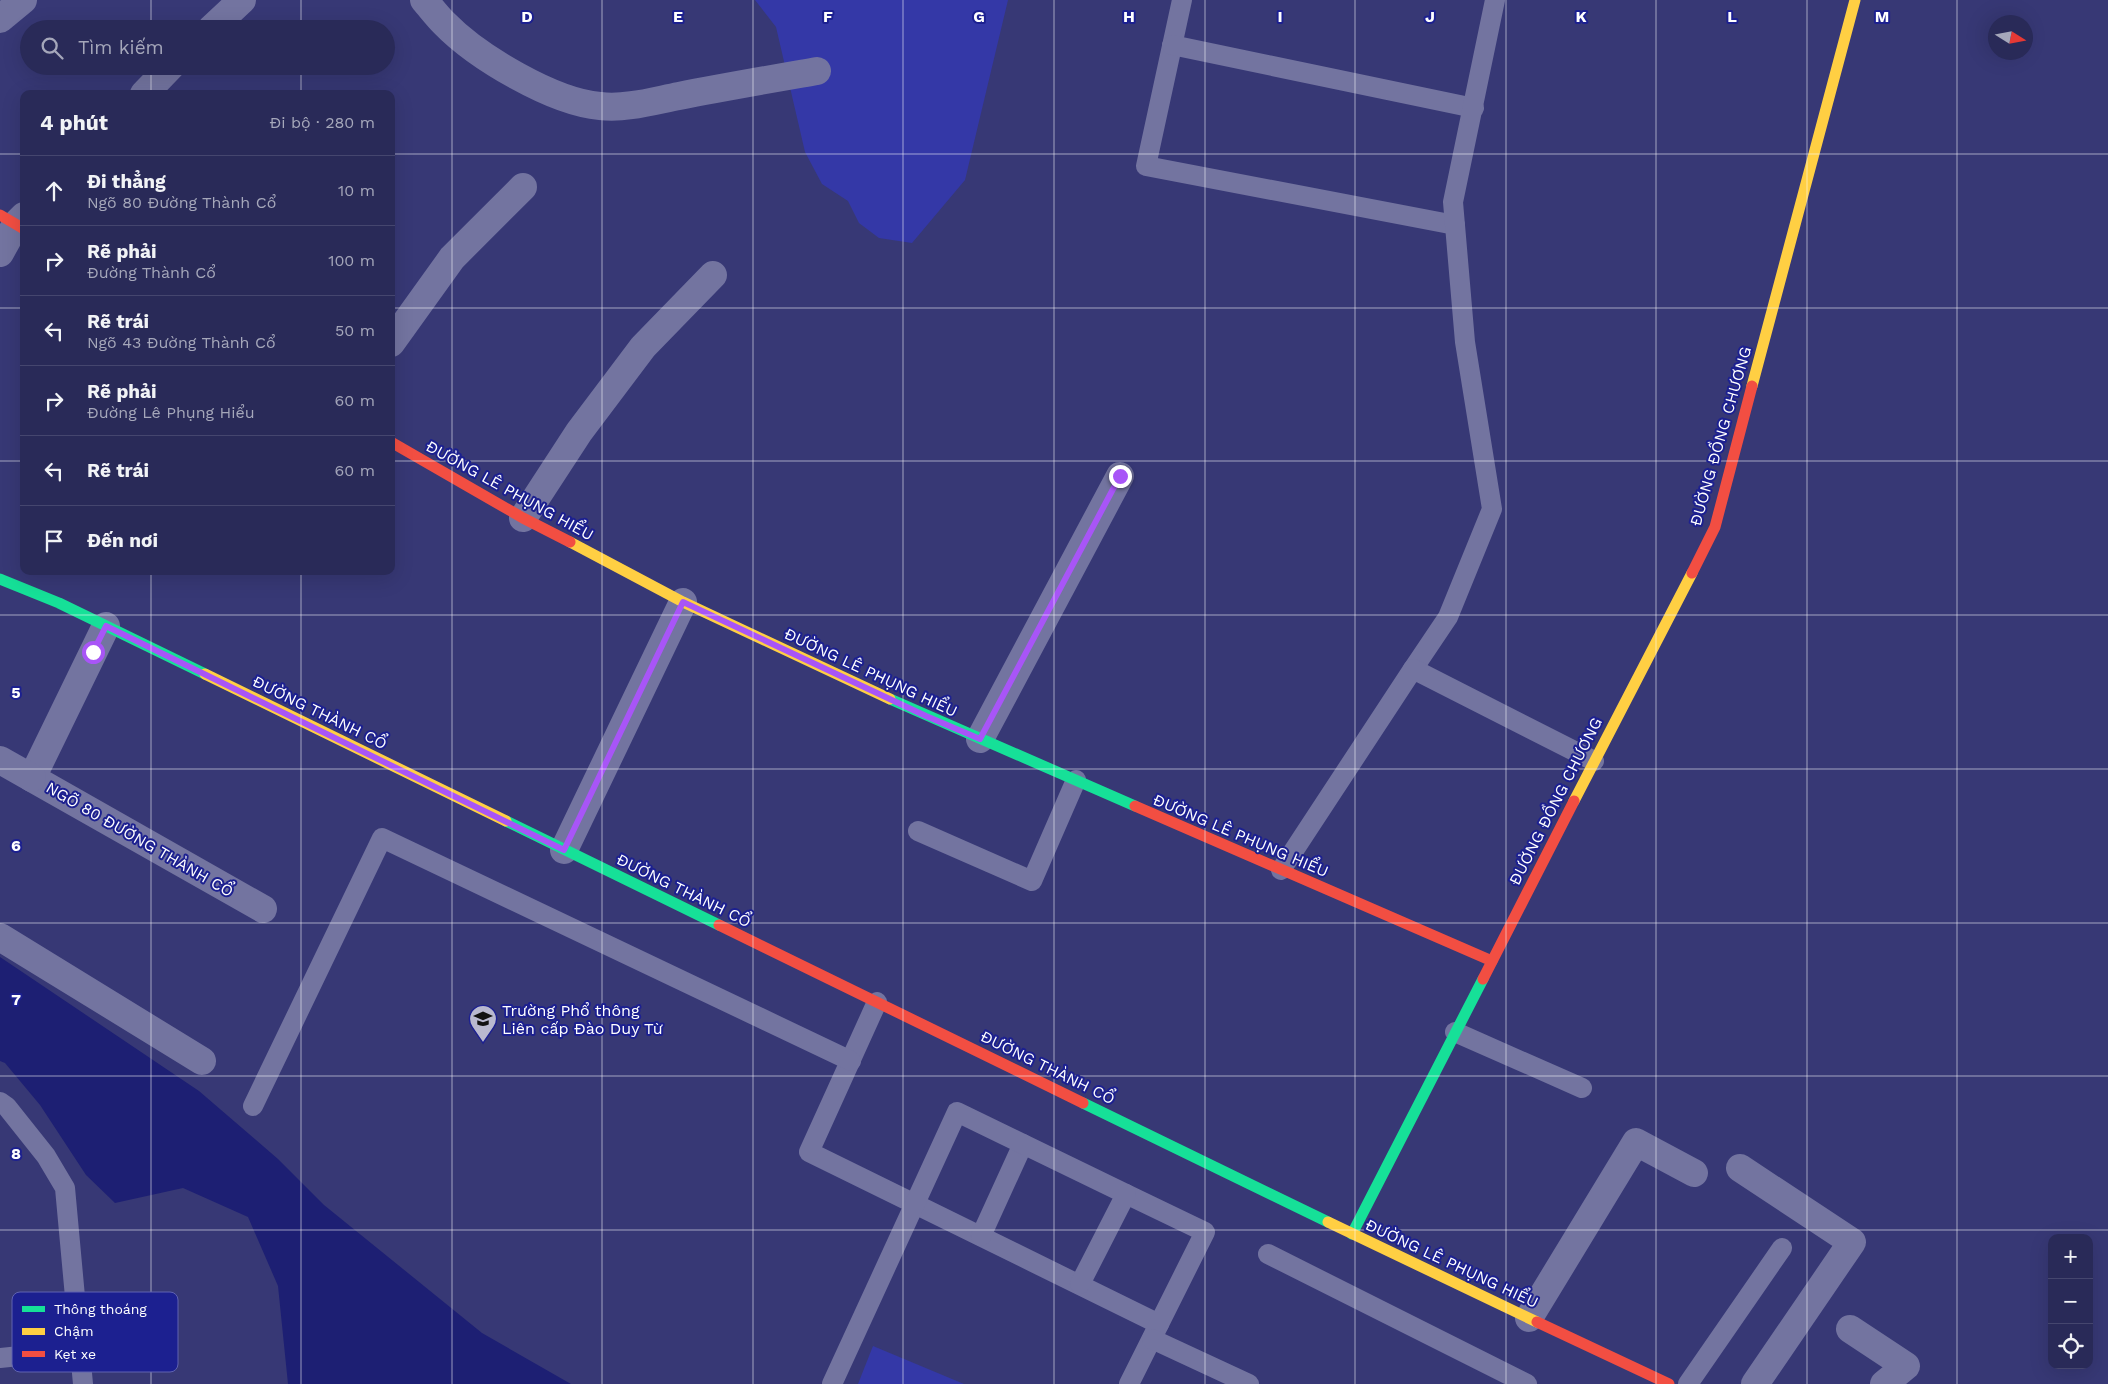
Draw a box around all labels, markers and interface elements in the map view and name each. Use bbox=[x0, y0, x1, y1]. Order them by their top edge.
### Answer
text: D bbox=[521, 7, 533, 26]
text: E bbox=[673, 7, 683, 26]
text: F bbox=[823, 7, 833, 26]
text: G bbox=[973, 7, 985, 26]
text: H bbox=[1123, 7, 1135, 26]
text: I bbox=[1277, 7, 1283, 26]
text: J bbox=[1425, 7, 1435, 26]
text: K bbox=[1575, 7, 1587, 26]
text: L bbox=[1727, 7, 1737, 26]
text: M bbox=[1875, 7, 1889, 26]
north arrow bbox=[1988, 15, 2033, 60]
search box bbox=[20, 20, 395, 75]
icon: search bbox=[38, 34, 66, 62]
text: Tìm kiếm bbox=[78, 36, 164, 59]
text: 4 phút bbox=[40, 110, 108, 135]
text: Đi bộ · 280 m bbox=[270, 113, 375, 132]
text: Đi thẳng bbox=[87, 170, 166, 193]
icon: ahead bbox=[40, 177, 68, 205]
text: 10 m bbox=[338, 181, 375, 200]
text: Ngõ 80 Đường Thành Cổ bbox=[87, 193, 276, 212]
text: Rẽ phải bbox=[87, 240, 157, 263]
icon: right bbox=[40, 247, 68, 275]
text: 100 m bbox=[328, 251, 375, 270]
text: Đường Thành Cổ bbox=[87, 263, 216, 282]
text: Rẽ trái bbox=[87, 310, 149, 333]
icon: left bbox=[40, 317, 68, 345]
text: 50 m bbox=[335, 321, 375, 340]
text: Ngõ 43 Đường Thành Cổ bbox=[87, 333, 276, 352]
street label: ĐƯỜNG ĐỒNG CHƯƠNG bbox=[1685, 344, 1755, 528]
text: Rẽ phải bbox=[87, 380, 157, 403]
icon: right bbox=[40, 387, 68, 415]
text: 60 m bbox=[335, 391, 375, 410]
text: Đường Lê Phụng Hiểu bbox=[87, 403, 255, 422]
street label: ĐƯỜNG LÊ PHỤNG HIỂU bbox=[423, 435, 597, 545]
icon: left bbox=[40, 457, 68, 485]
text: Rẽ trái bbox=[87, 459, 149, 482]
text: 60 m bbox=[335, 461, 375, 480]
route end bbox=[1109, 465, 1132, 488]
icon: arrive bbox=[40, 527, 68, 555]
text: Đến nơi bbox=[87, 529, 158, 552]
street label: ĐƯỜNG LÊ PHỤNG HIỂU bbox=[781, 623, 961, 721]
route start bbox=[82, 641, 105, 664]
street label: ĐƯỜNG THÀNH CỔ bbox=[249, 671, 391, 753]
text: 5 bbox=[11, 683, 21, 702]
street label: ĐƯỜNG ĐỒNG CHƯƠNG bbox=[1504, 714, 1606, 888]
street label: NGÕ 80 ĐƯỜNG THÀNH CỔ bbox=[43, 777, 237, 901]
street label: ĐƯỜNG LÊ PHỤNG HIỂU bbox=[1150, 789, 1332, 881]
text: 6 bbox=[11, 836, 21, 855]
street label: ĐƯỜNG THÀNH CỔ bbox=[613, 849, 755, 931]
text: 7 bbox=[11, 990, 21, 1009]
place label: Trường Phổ thông Liên cấp Đào Duy Từ bbox=[502, 1001, 663, 1038]
school or university icon: Trường Phổ thông Liên cấp Đào Duy Từ bbox=[468, 1004, 498, 1043]
street label: ĐƯỜNG THÀNH CỔ bbox=[977, 1026, 1119, 1108]
text: 8 bbox=[11, 1144, 21, 1163]
street label: ĐƯỜNG LÊ PHỤNG HIỂU bbox=[1362, 1214, 1542, 1312]
map controls bbox=[2048, 1234, 2093, 1369]
button: + bbox=[2048, 1234, 2093, 1279]
button: − bbox=[2048, 1279, 2093, 1324]
legend bbox=[12, 1292, 178, 1372]
text: Thông thoáng bbox=[54, 1301, 147, 1317]
text: Chậm bbox=[54, 1323, 94, 1339]
button: locate bbox=[2048, 1324, 2093, 1369]
text: Kẹt xe bbox=[54, 1346, 96, 1362]

